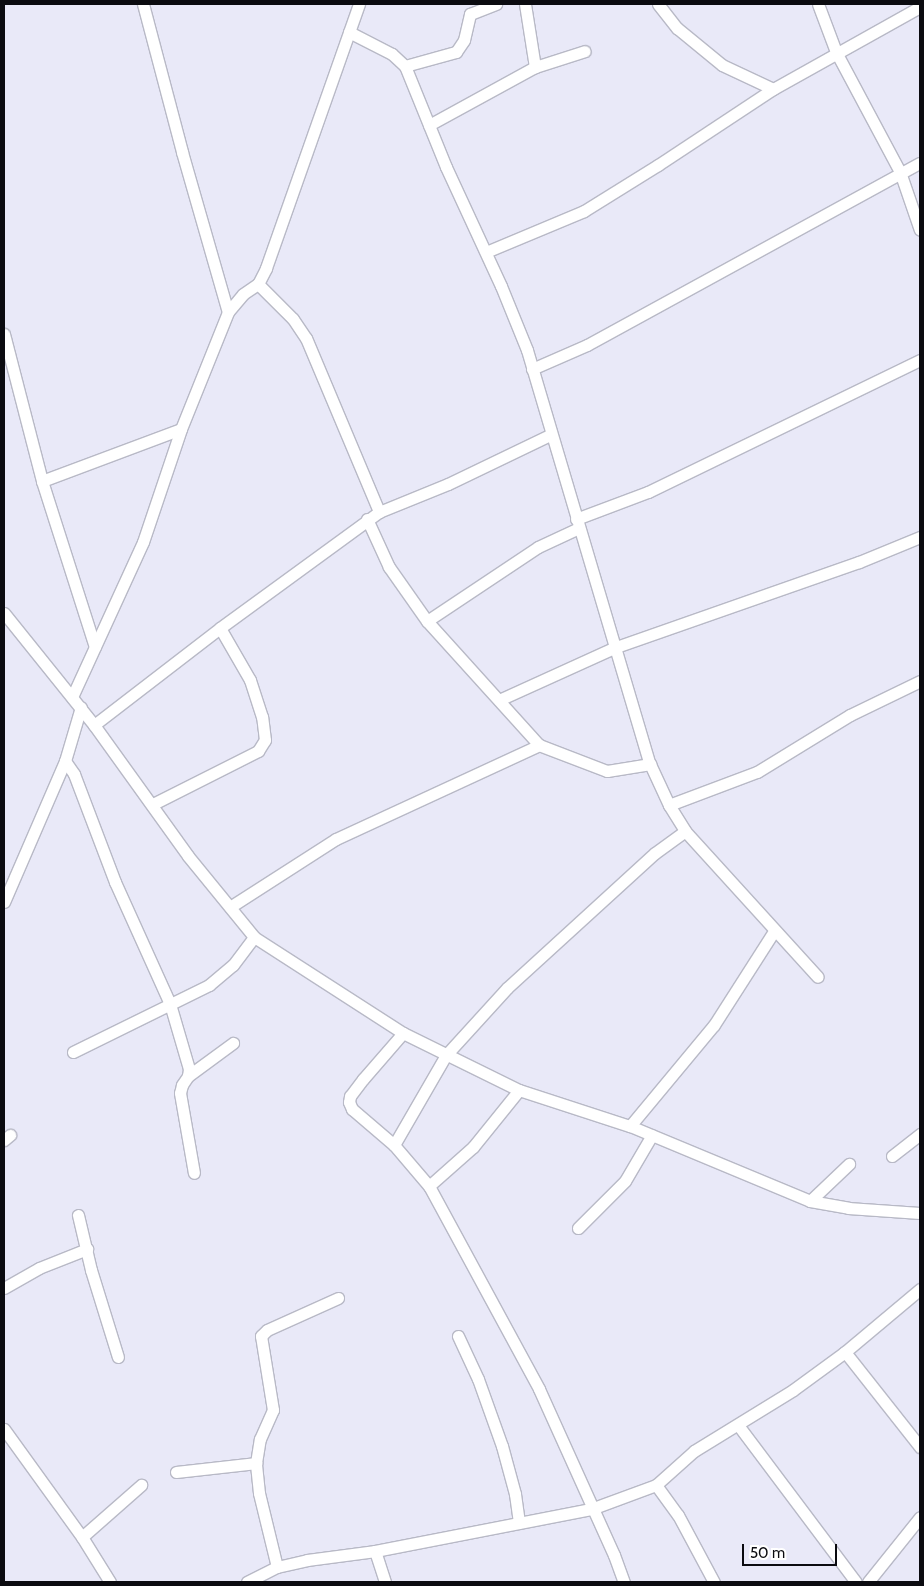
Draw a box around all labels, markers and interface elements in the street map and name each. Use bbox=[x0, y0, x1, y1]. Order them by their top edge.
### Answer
scale bar bbox=[744, 1534, 839, 1566]
text: 50 m bbox=[750, 1544, 785, 1562]

